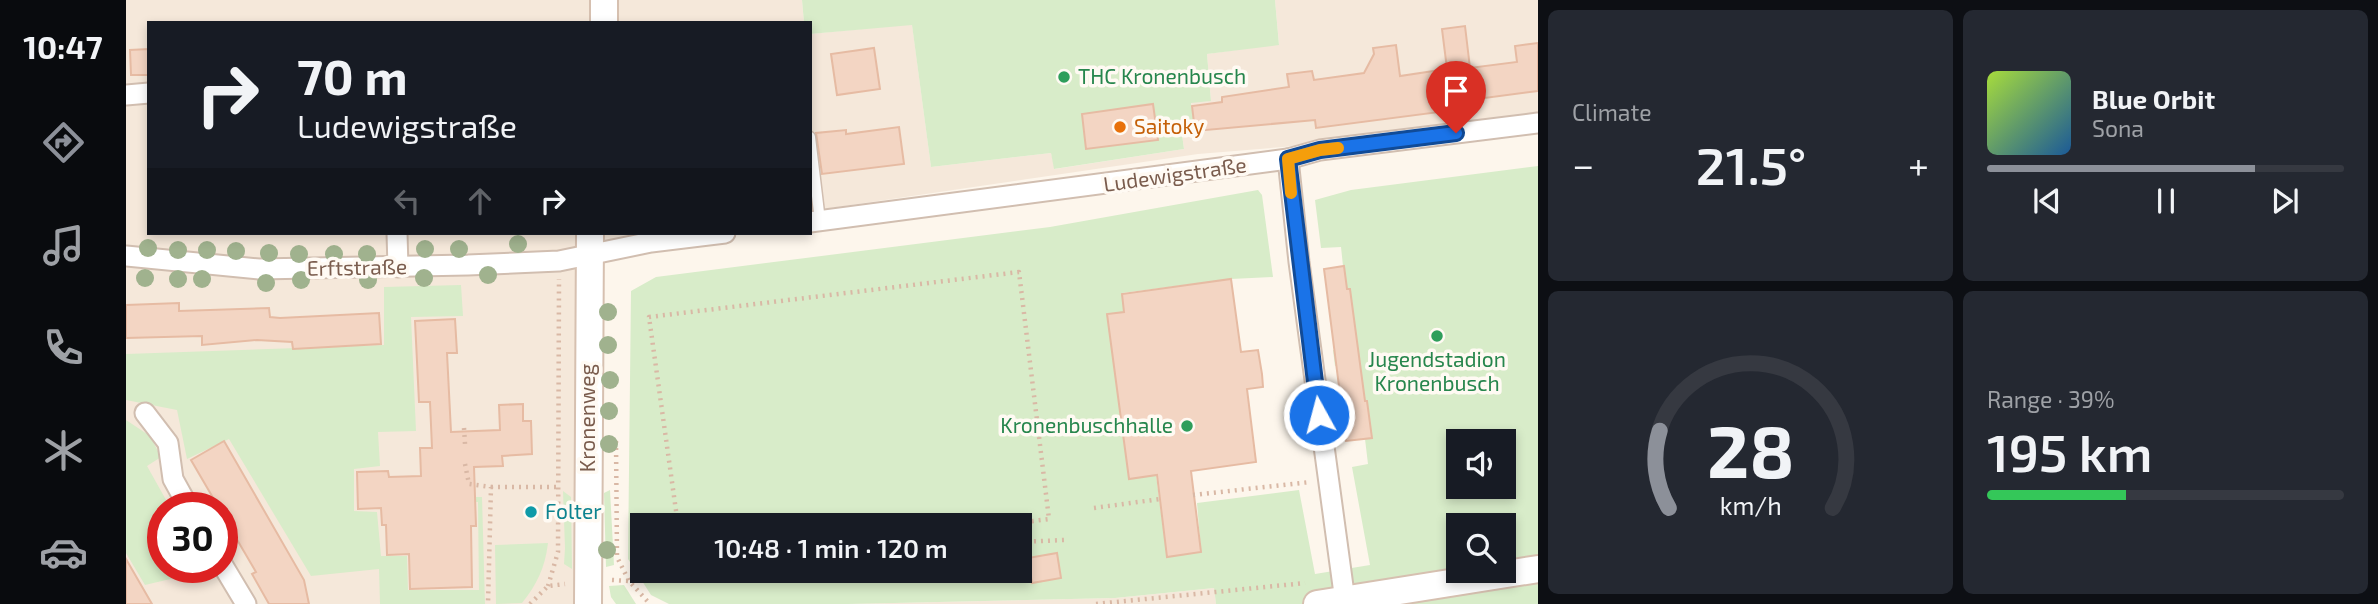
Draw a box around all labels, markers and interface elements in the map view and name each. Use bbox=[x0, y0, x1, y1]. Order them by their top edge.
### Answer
text: 10:47 bbox=[23, 27, 103, 65]
text: 70 m bbox=[297, 46, 408, 105]
icon: right bbox=[182, 49, 273, 140]
pin bbox=[1426, 61, 1486, 133]
place label: THC Kronenbusch bbox=[1078, 63, 1246, 88]
marker: THC Kronenbusch bbox=[1056, 69, 1072, 85]
icon: arrive bbox=[1437, 72, 1475, 110]
text: Blue Orbit bbox=[2092, 83, 2215, 114]
text: Climate bbox=[1572, 98, 1652, 126]
text: Ludewigstraße bbox=[297, 106, 517, 144]
place label: Saitoky bbox=[1134, 113, 1204, 138]
text: Sona bbox=[2092, 114, 2144, 142]
icon: directions bbox=[39, 118, 88, 167]
marker: Saitoky bbox=[1112, 119, 1128, 135]
text: 21.5° bbox=[1696, 133, 1806, 195]
text: − bbox=[1572, 141, 1594, 187]
text: + bbox=[1908, 141, 1929, 187]
street label: Ludewigstraße bbox=[1102, 151, 1248, 196]
icon: left bbox=[388, 182, 426, 220]
icon: ahead bbox=[461, 182, 499, 220]
icon: right bbox=[534, 182, 572, 220]
icon: previous bbox=[2028, 182, 2066, 220]
icon: pause bbox=[2147, 182, 2185, 220]
icon: next bbox=[2266, 182, 2304, 220]
icon: music bbox=[39, 221, 88, 270]
street label: Erftstraße bbox=[307, 253, 407, 280]
icon: phone bbox=[39, 323, 88, 372]
marker: Jugendstadion Kronenbusch bbox=[1429, 328, 1445, 344]
place label: Jugendstadion Kronenbusch bbox=[1368, 346, 1506, 395]
street label: Kronenweg bbox=[574, 364, 599, 472]
position arrow bbox=[1282, 378, 1356, 452]
text: Range · 39% bbox=[1987, 385, 2115, 413]
text: 28 bbox=[1707, 406, 1794, 494]
place label: Kronenbuschhalle bbox=[1000, 412, 1173, 437]
marker: Kronenbuschhalle bbox=[1179, 418, 1195, 434]
text: 195 km bbox=[1987, 420, 2152, 482]
icon: climate bbox=[39, 426, 88, 475]
map controls bbox=[1446, 429, 1516, 583]
button: sound bbox=[1446, 429, 1516, 499]
text: km/h bbox=[1719, 490, 1782, 520]
speed limit sign: 30 bbox=[147, 492, 238, 583]
place label: Folter bbox=[545, 498, 602, 523]
marker: Folter bbox=[523, 504, 539, 520]
button: search bbox=[1446, 513, 1516, 583]
icon: car bbox=[39, 528, 88, 577]
text: 10:48 · 1 min · 120 m bbox=[714, 532, 948, 563]

